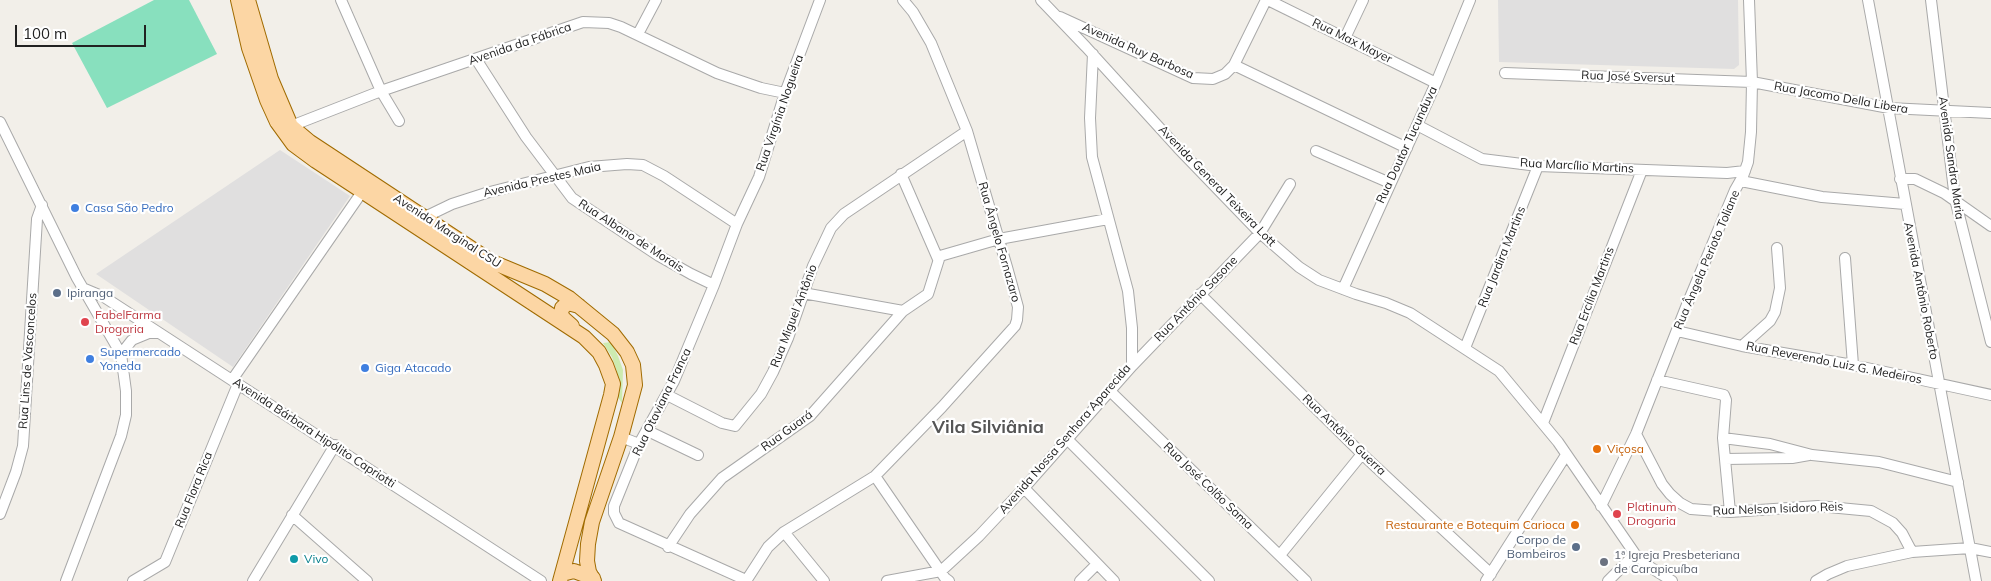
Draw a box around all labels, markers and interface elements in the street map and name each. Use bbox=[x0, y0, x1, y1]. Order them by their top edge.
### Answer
scale bar bbox=[18, 15, 149, 47]
street label: Rua Max Mayer bbox=[1310, 15, 1394, 67]
street label: Avenida da Fábrica bbox=[467, 20, 573, 68]
street label: Avenida Ruy Barbosa bbox=[1080, 20, 1196, 82]
text: 100 m bbox=[23, 24, 67, 43]
street label: Rua Virgínia Nogueira bbox=[753, 53, 807, 173]
street label: Rua José Sversut bbox=[1581, 68, 1675, 86]
street label: Rua Jacomo Della Libera bbox=[1773, 79, 1909, 117]
street label: Rua Doutor Tucunduva bbox=[1374, 84, 1440, 206]
street label: Avenida Sandra Maria bbox=[1935, 96, 1967, 220]
street label: Avenida General Teixeira Lott bbox=[1155, 123, 1279, 249]
street label: Rua Marcílio Martins bbox=[1520, 156, 1634, 176]
street label: Avenida Prestes Maia bbox=[482, 159, 602, 201]
street label: Rua Ângelo Fornazaro bbox=[975, 180, 1023, 304]
street label: Rua Ângela Perioto Toliane bbox=[1671, 188, 1743, 332]
street label: Avenida Marginal CSU bbox=[391, 191, 503, 271]
street label: Rua Albano de Morais bbox=[576, 196, 686, 276]
place label: Casa São Pedro bbox=[85, 201, 174, 215]
marker: Casa São Pedro bbox=[69, 202, 81, 214]
street label: Rua Jardira Martins bbox=[1475, 204, 1529, 310]
street label: Avenida Antônio Roberto bbox=[1901, 221, 1941, 361]
street label: Rua Ercília Martins bbox=[1567, 245, 1617, 347]
street label: Rua Antônio Sasone bbox=[1151, 253, 1241, 345]
street label: Rua Miguel Antônio bbox=[768, 263, 820, 369]
place label: Ipiranga bbox=[67, 286, 113, 300]
marker: Ipiranga bbox=[51, 287, 63, 299]
street label: Rua Lins de Vasconcelos bbox=[16, 292, 40, 430]
place label: FabelFarma Drogaria bbox=[95, 308, 161, 336]
marker: FabelFarma Drogaria bbox=[79, 316, 91, 328]
street label: Rua Reverendo Luiz G. Medeiros bbox=[1745, 339, 1923, 387]
place label: Supermercado Yoneda bbox=[100, 345, 181, 373]
street label: Rua Otaviana Franca bbox=[630, 346, 694, 458]
marker: Supermercado Yoneda bbox=[84, 353, 96, 365]
place label: Giga Atacado bbox=[375, 361, 451, 375]
street label: Avenida Nossa Senhora Aparecida bbox=[996, 361, 1134, 517]
marker: Giga Atacado bbox=[359, 362, 371, 374]
street label: Avenida Bárbara Hipólito Capriotti bbox=[230, 375, 398, 491]
street label: Rua Antônio Guerra bbox=[1299, 391, 1389, 479]
street label: Rua Guará bbox=[758, 408, 816, 454]
district label: Vila Silviânia bbox=[932, 417, 1044, 439]
street label: Rua José Colão Sama bbox=[1160, 439, 1256, 533]
place label: Viçosa bbox=[1607, 442, 1644, 456]
marker: Viçosa bbox=[1591, 443, 1603, 455]
street label: Rua Flora Rica bbox=[172, 450, 216, 530]
place label: Platinum Drogaria bbox=[1627, 500, 1676, 528]
street label: Rua Nelson Isidoro Reis bbox=[1712, 500, 1844, 518]
marker: Platinum Drogaria bbox=[1611, 508, 1623, 520]
place label: Restaurante e Botequim Carioca bbox=[1385, 518, 1565, 532]
marker: Restaurante e Botequim Carioca bbox=[1569, 519, 1581, 531]
place label: Corpo de Bombeiros bbox=[1507, 533, 1566, 561]
marker: Corpo de Bombeiros bbox=[1570, 541, 1582, 553]
place label: 1ª Igreja Presbeteriana de Carapicuíba bbox=[1614, 548, 1740, 576]
place label: Vivo bbox=[304, 552, 328, 566]
marker: Vivo bbox=[288, 553, 300, 565]
marker: 1ª Igreja Presbeteriana de Carapicuíba bbox=[1598, 556, 1610, 568]

